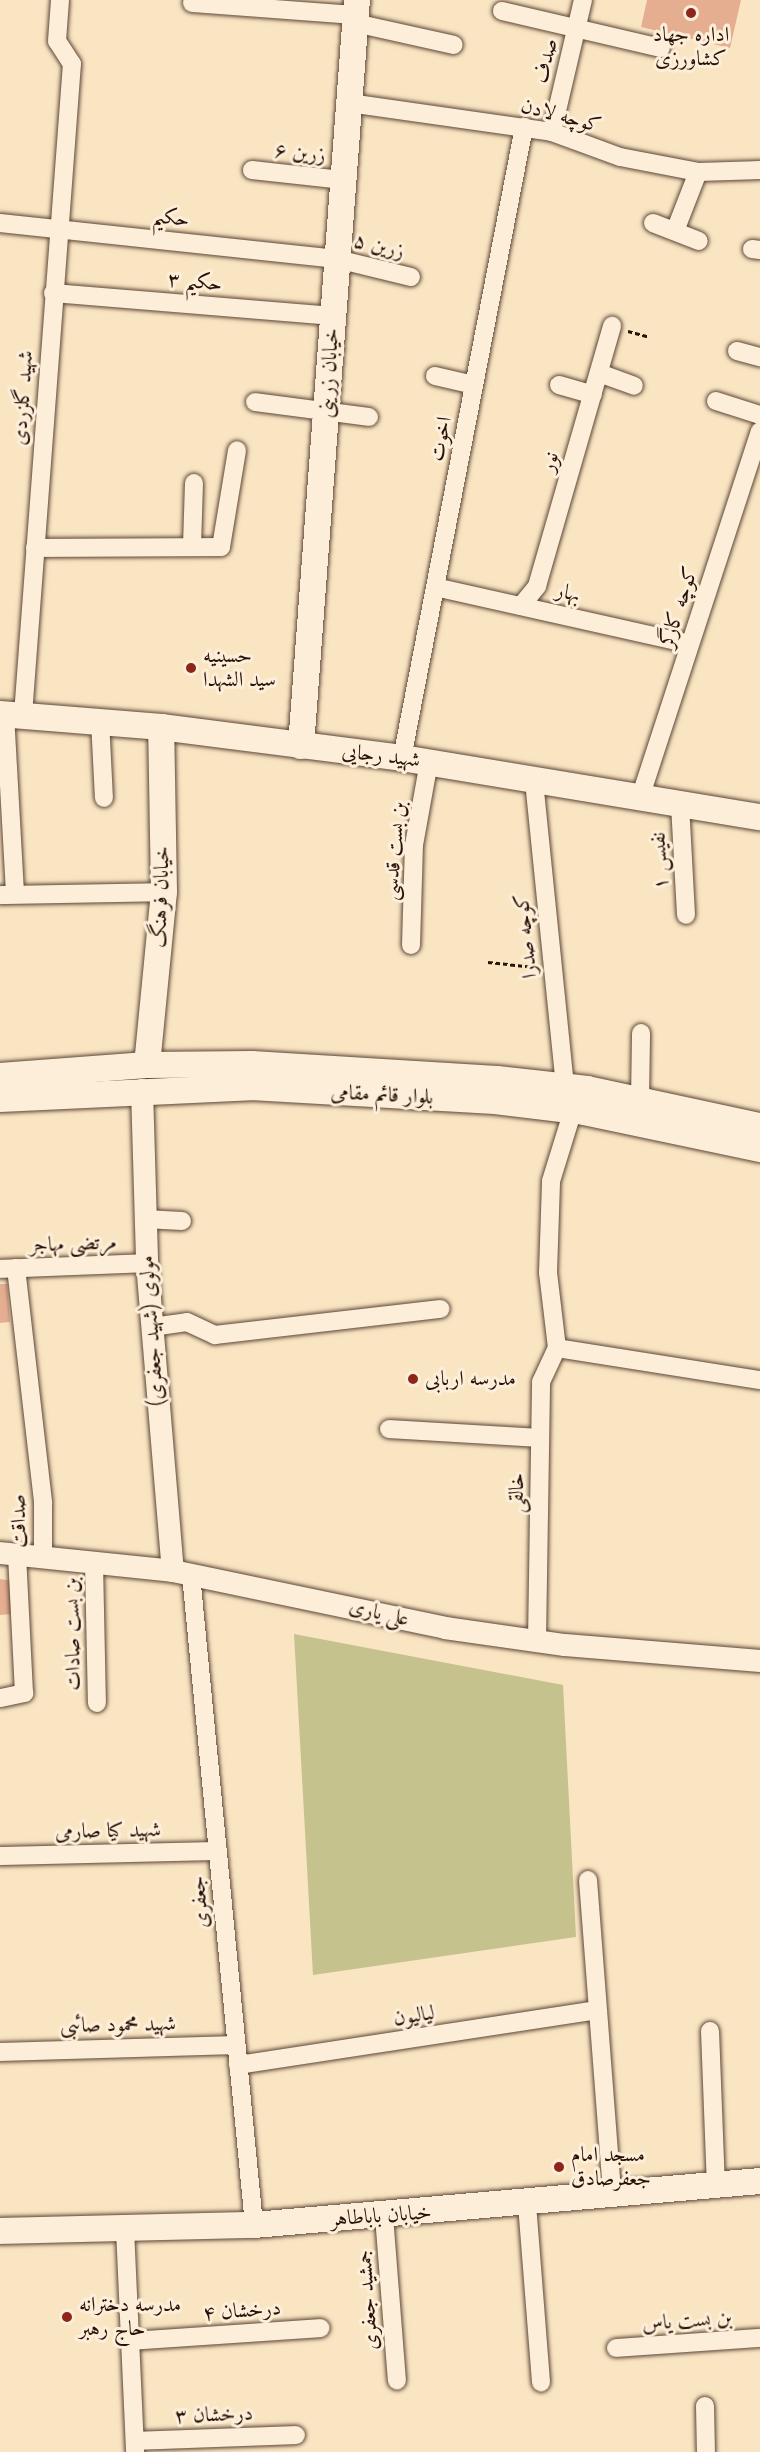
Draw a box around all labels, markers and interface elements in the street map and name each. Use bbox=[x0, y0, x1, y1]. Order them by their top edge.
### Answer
marker: اداره جهاد کشاورزی bbox=[684, 6, 698, 20]
place label: اداره جهاد کشاورزی bbox=[653, 22, 729, 72]
street label: صدف bbox=[529, 36, 563, 86]
street label: کوچه لادن bbox=[518, 93, 604, 139]
street label: زرین ۶ bbox=[273, 138, 327, 168]
street label: حکیم bbox=[151, 204, 191, 232]
street label: زرین ۵ bbox=[351, 228, 407, 264]
street label: حکیم ۳ bbox=[167, 267, 223, 297]
street label: خیابان زرینی bbox=[313, 327, 345, 419]
street label: شهید گلزردی bbox=[7, 350, 39, 446]
street label: اخوت bbox=[424, 415, 458, 463]
street label: نور bbox=[535, 449, 565, 475]
street label: کوچه کارگر bbox=[654, 563, 704, 651]
street label: بهار bbox=[553, 578, 583, 608]
place label: حسینیه سید الشهدا bbox=[203, 643, 276, 693]
marker: حسینیه سید الشهدا bbox=[184, 661, 198, 675]
street label: شهید رجایی bbox=[340, 739, 422, 773]
street label: بن بست قدسی bbox=[378, 801, 412, 901]
street label: نفیس ‍۱ bbox=[646, 832, 674, 890]
street label: خیابان فرهنگ bbox=[147, 846, 175, 948]
street label: کوچه صدرا bbox=[509, 892, 543, 980]
street label: بلوار قائم مقامی bbox=[330, 1080, 434, 1110]
street label: مرتضی مهاجر bbox=[29, 1230, 117, 1258]
street label: مولوی (شهید جعفری) bbox=[134, 1255, 170, 1407]
place label: مدرسه اربابی bbox=[425, 1366, 516, 1392]
marker: مدرسه اربابی bbox=[406, 1372, 420, 1386]
street label: خالقی bbox=[504, 1473, 530, 1513]
street label: صداقت bbox=[6, 1494, 32, 1548]
street label: بن بست صادات bbox=[59, 1577, 87, 1691]
street label: علی یاری bbox=[346, 1594, 412, 1632]
street label: شهید کیا صارمی bbox=[55, 1817, 161, 1845]
street label: جعفری bbox=[185, 1875, 215, 1929]
street label: لیالیون bbox=[391, 2000, 437, 2032]
street label: شهید محمود صائبی bbox=[60, 2011, 176, 2039]
place label: مسجد امام جعفرصادق bbox=[571, 2142, 651, 2192]
marker: مسجد امام جعفرصادق bbox=[552, 2160, 566, 2174]
street label: خیابان باباطاهر bbox=[330, 2200, 432, 2232]
street label: جمشید جعفری bbox=[352, 2249, 384, 2351]
place label: مدرسه دخترانه حاج رهبر bbox=[79, 2292, 181, 2342]
street label: درخشان ۴ bbox=[202, 2296, 282, 2326]
street label: بن بست یاس bbox=[641, 2305, 733, 2337]
marker: مدرسه دخترانه حاج رهبر bbox=[60, 2310, 74, 2324]
street label: درخشان ۳ bbox=[174, 2401, 254, 2429]

